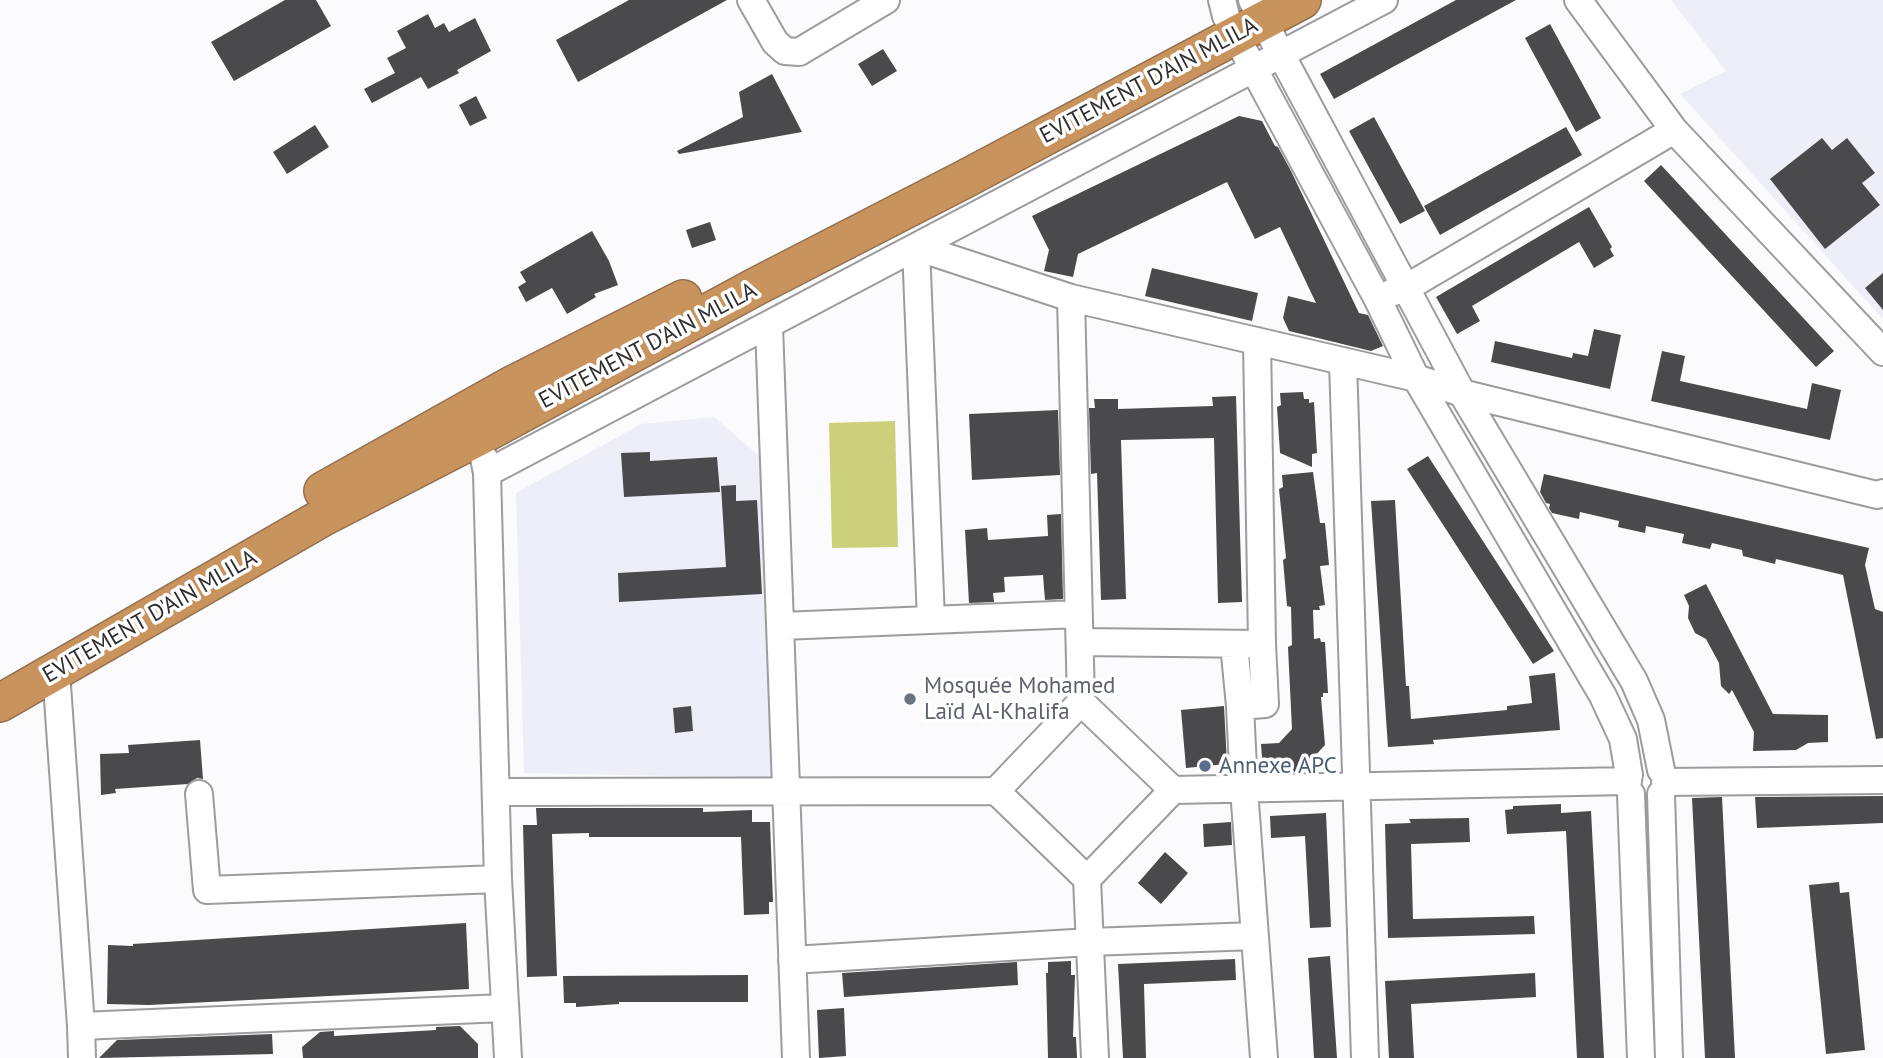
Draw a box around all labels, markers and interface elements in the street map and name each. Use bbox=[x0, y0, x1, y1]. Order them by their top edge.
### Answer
street label: EVITEMENT D'AIN MLILA bbox=[1035, 12, 1263, 150]
street label: EVITEMENT D'AIN MLILA bbox=[534, 277, 762, 415]
street label: EVITEMENT D'AIN MLILA bbox=[38, 544, 262, 690]
place label: Mosquée Mohamed Laïd Al-Khalifa bbox=[924, 672, 1115, 726]
marker: Mosquée Mohamed Laïd Al-Khalifa bbox=[902, 691, 918, 707]
place label: Annexe APC bbox=[1219, 752, 1337, 780]
marker: Annexe APC bbox=[1197, 758, 1213, 774]

